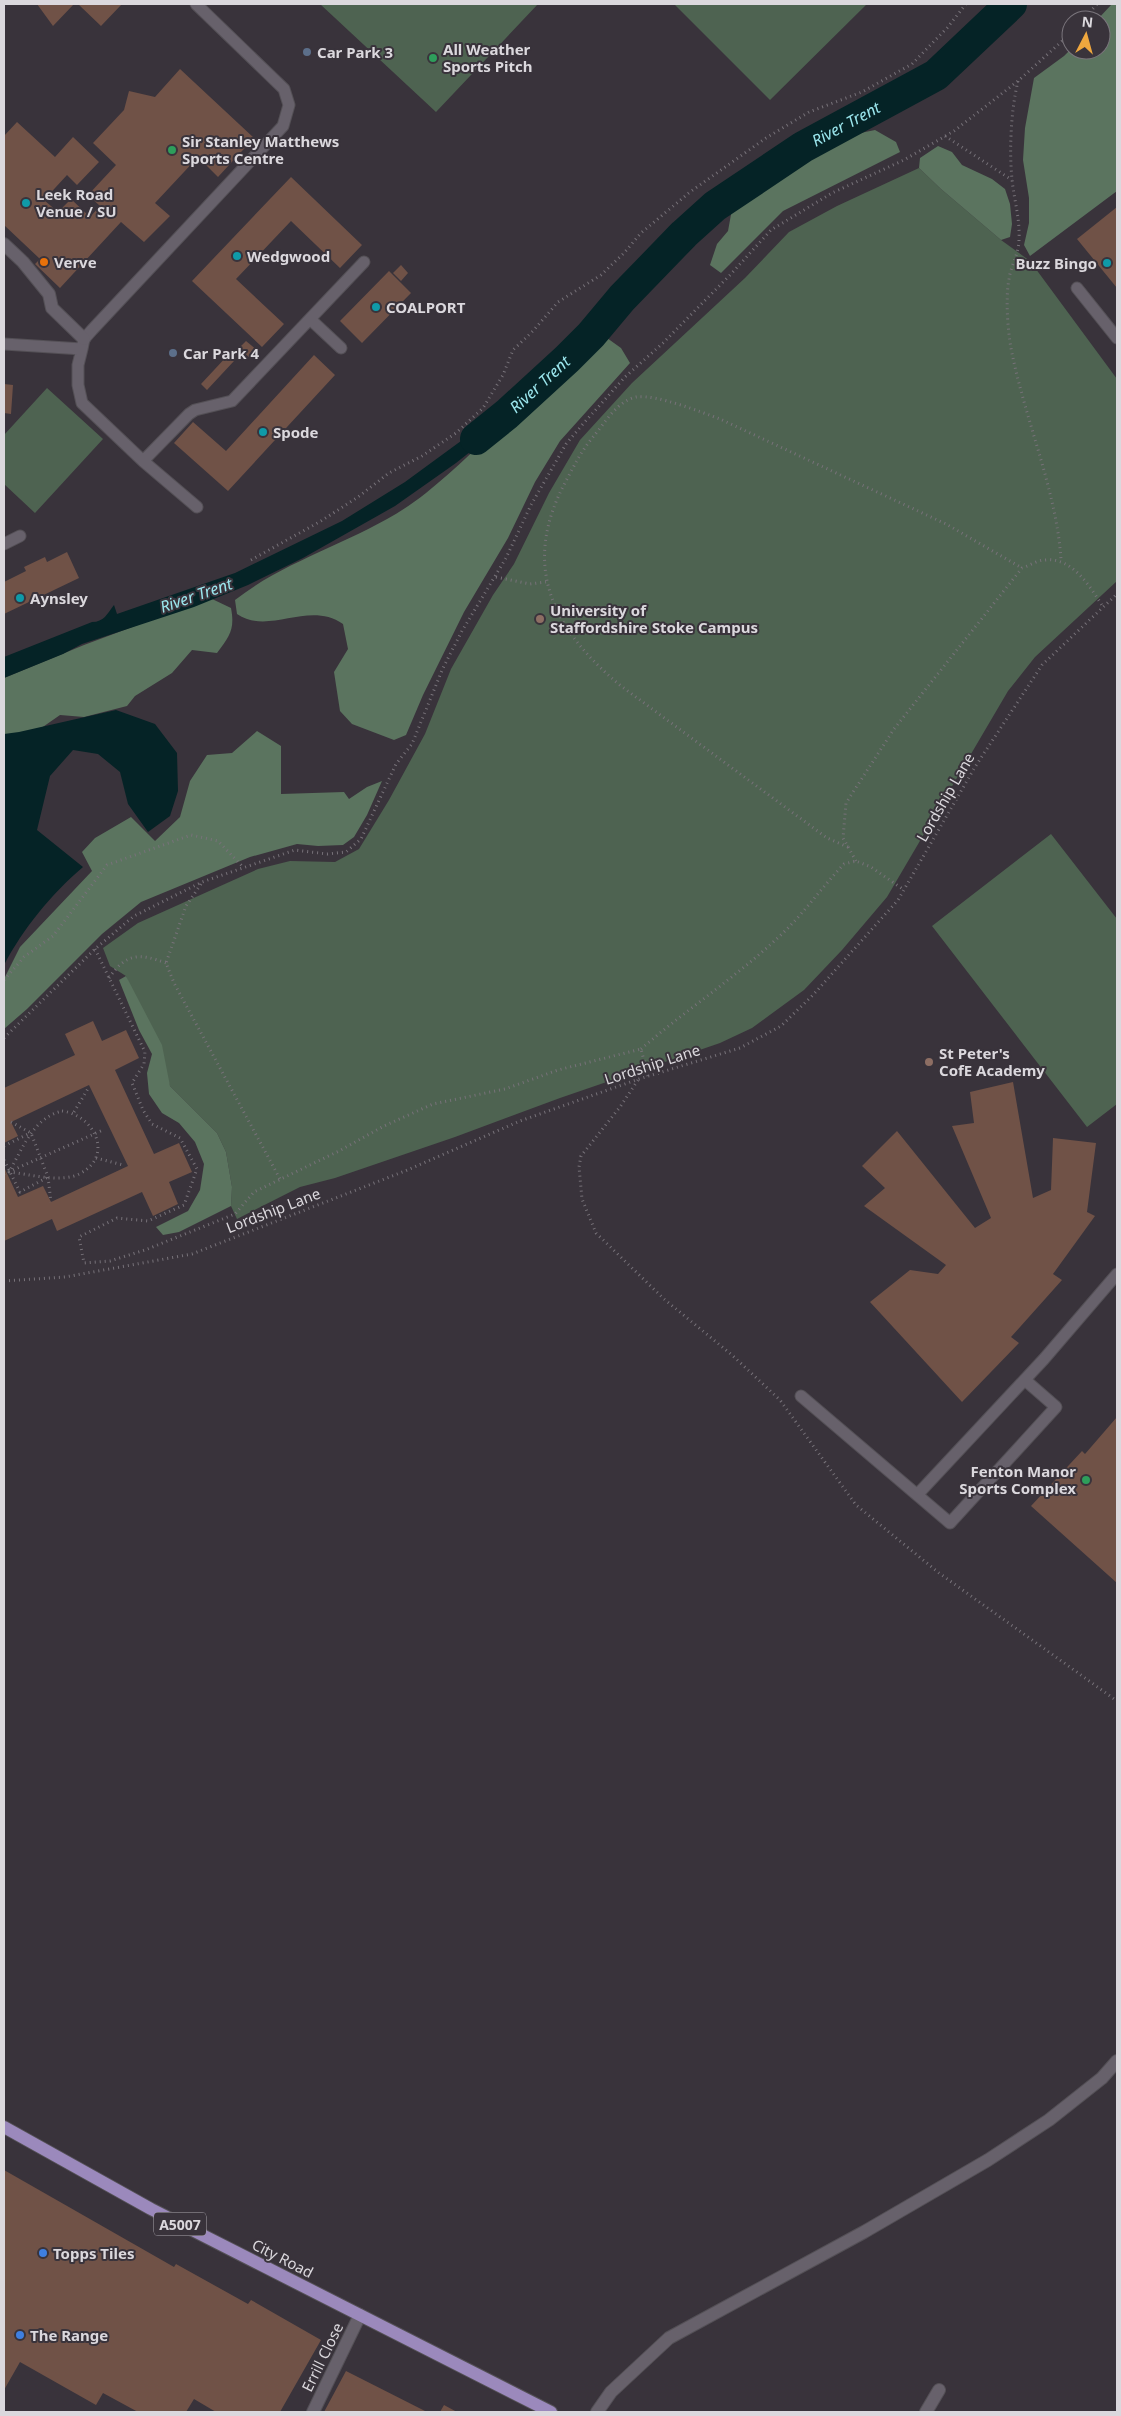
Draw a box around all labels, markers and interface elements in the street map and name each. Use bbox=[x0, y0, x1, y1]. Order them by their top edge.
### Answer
north arrow bbox=[1061, 10, 1111, 60]
text: N bbox=[1081, 12, 1094, 32]
place label: All Weather Sports Pitch bbox=[443, 39, 533, 76]
place label: Car Park 3 bbox=[317, 42, 393, 62]
marker: Car Park 3 bbox=[301, 46, 313, 58]
marker: All Weather Sports Pitch bbox=[427, 52, 439, 64]
water label: River Trent bbox=[808, 96, 885, 151]
place label: Sir Stanley Matthews Sports Centre bbox=[182, 131, 339, 168]
marker: Sir Stanley Matthews Sports Centre bbox=[166, 144, 178, 156]
place label: Leek Road Venue / SU bbox=[36, 184, 117, 221]
marker: Leek Road Venue / SU bbox=[20, 197, 32, 209]
place label: Wedgwood bbox=[247, 246, 330, 266]
marker: Wedgwood bbox=[231, 250, 243, 262]
place label: Verve bbox=[54, 252, 97, 272]
place label: Buzz Bingo bbox=[1016, 253, 1097, 273]
marker: Verve bbox=[38, 256, 50, 268]
marker: Buzz Bingo bbox=[1101, 257, 1113, 269]
place label: COALPORT bbox=[386, 297, 466, 317]
marker: COALPORT bbox=[370, 301, 382, 313]
place label: Car Park 4 bbox=[183, 343, 259, 363]
marker: Car Park 4 bbox=[167, 347, 179, 359]
water label: River Trent bbox=[504, 350, 575, 418]
place label: Spode bbox=[273, 422, 319, 442]
marker: Spode bbox=[257, 426, 269, 438]
water label: River Trent bbox=[157, 572, 236, 618]
place label: Aynsley bbox=[30, 588, 88, 608]
marker: Aynsley bbox=[14, 592, 26, 604]
place label: University of Staffordshire Stoke Campus bbox=[550, 600, 758, 637]
marker: University of Staffordshire Stoke Campus bbox=[534, 613, 546, 625]
street label: Lordship Lane bbox=[911, 749, 979, 845]
street label: Lordship Lane bbox=[602, 1039, 702, 1089]
place label: St Peter's CofE Academy bbox=[939, 1043, 1045, 1080]
marker: St Peter's CofE Academy bbox=[923, 1056, 935, 1068]
street label: Lordship Lane bbox=[223, 1183, 323, 1237]
place label: Fenton Manor Sports Complex bbox=[959, 1461, 1076, 1498]
marker: Fenton Manor Sports Complex bbox=[1080, 1474, 1092, 1486]
road number: A5007 bbox=[154, 2212, 206, 2236]
street label: City Road bbox=[249, 2234, 317, 2282]
place label: Topps Tiles bbox=[53, 2243, 134, 2263]
marker: Topps Tiles bbox=[37, 2247, 49, 2259]
street label: Errill Close bbox=[297, 2319, 347, 2395]
place label: The Range bbox=[30, 2325, 108, 2345]
marker: The Range bbox=[14, 2329, 26, 2341]

